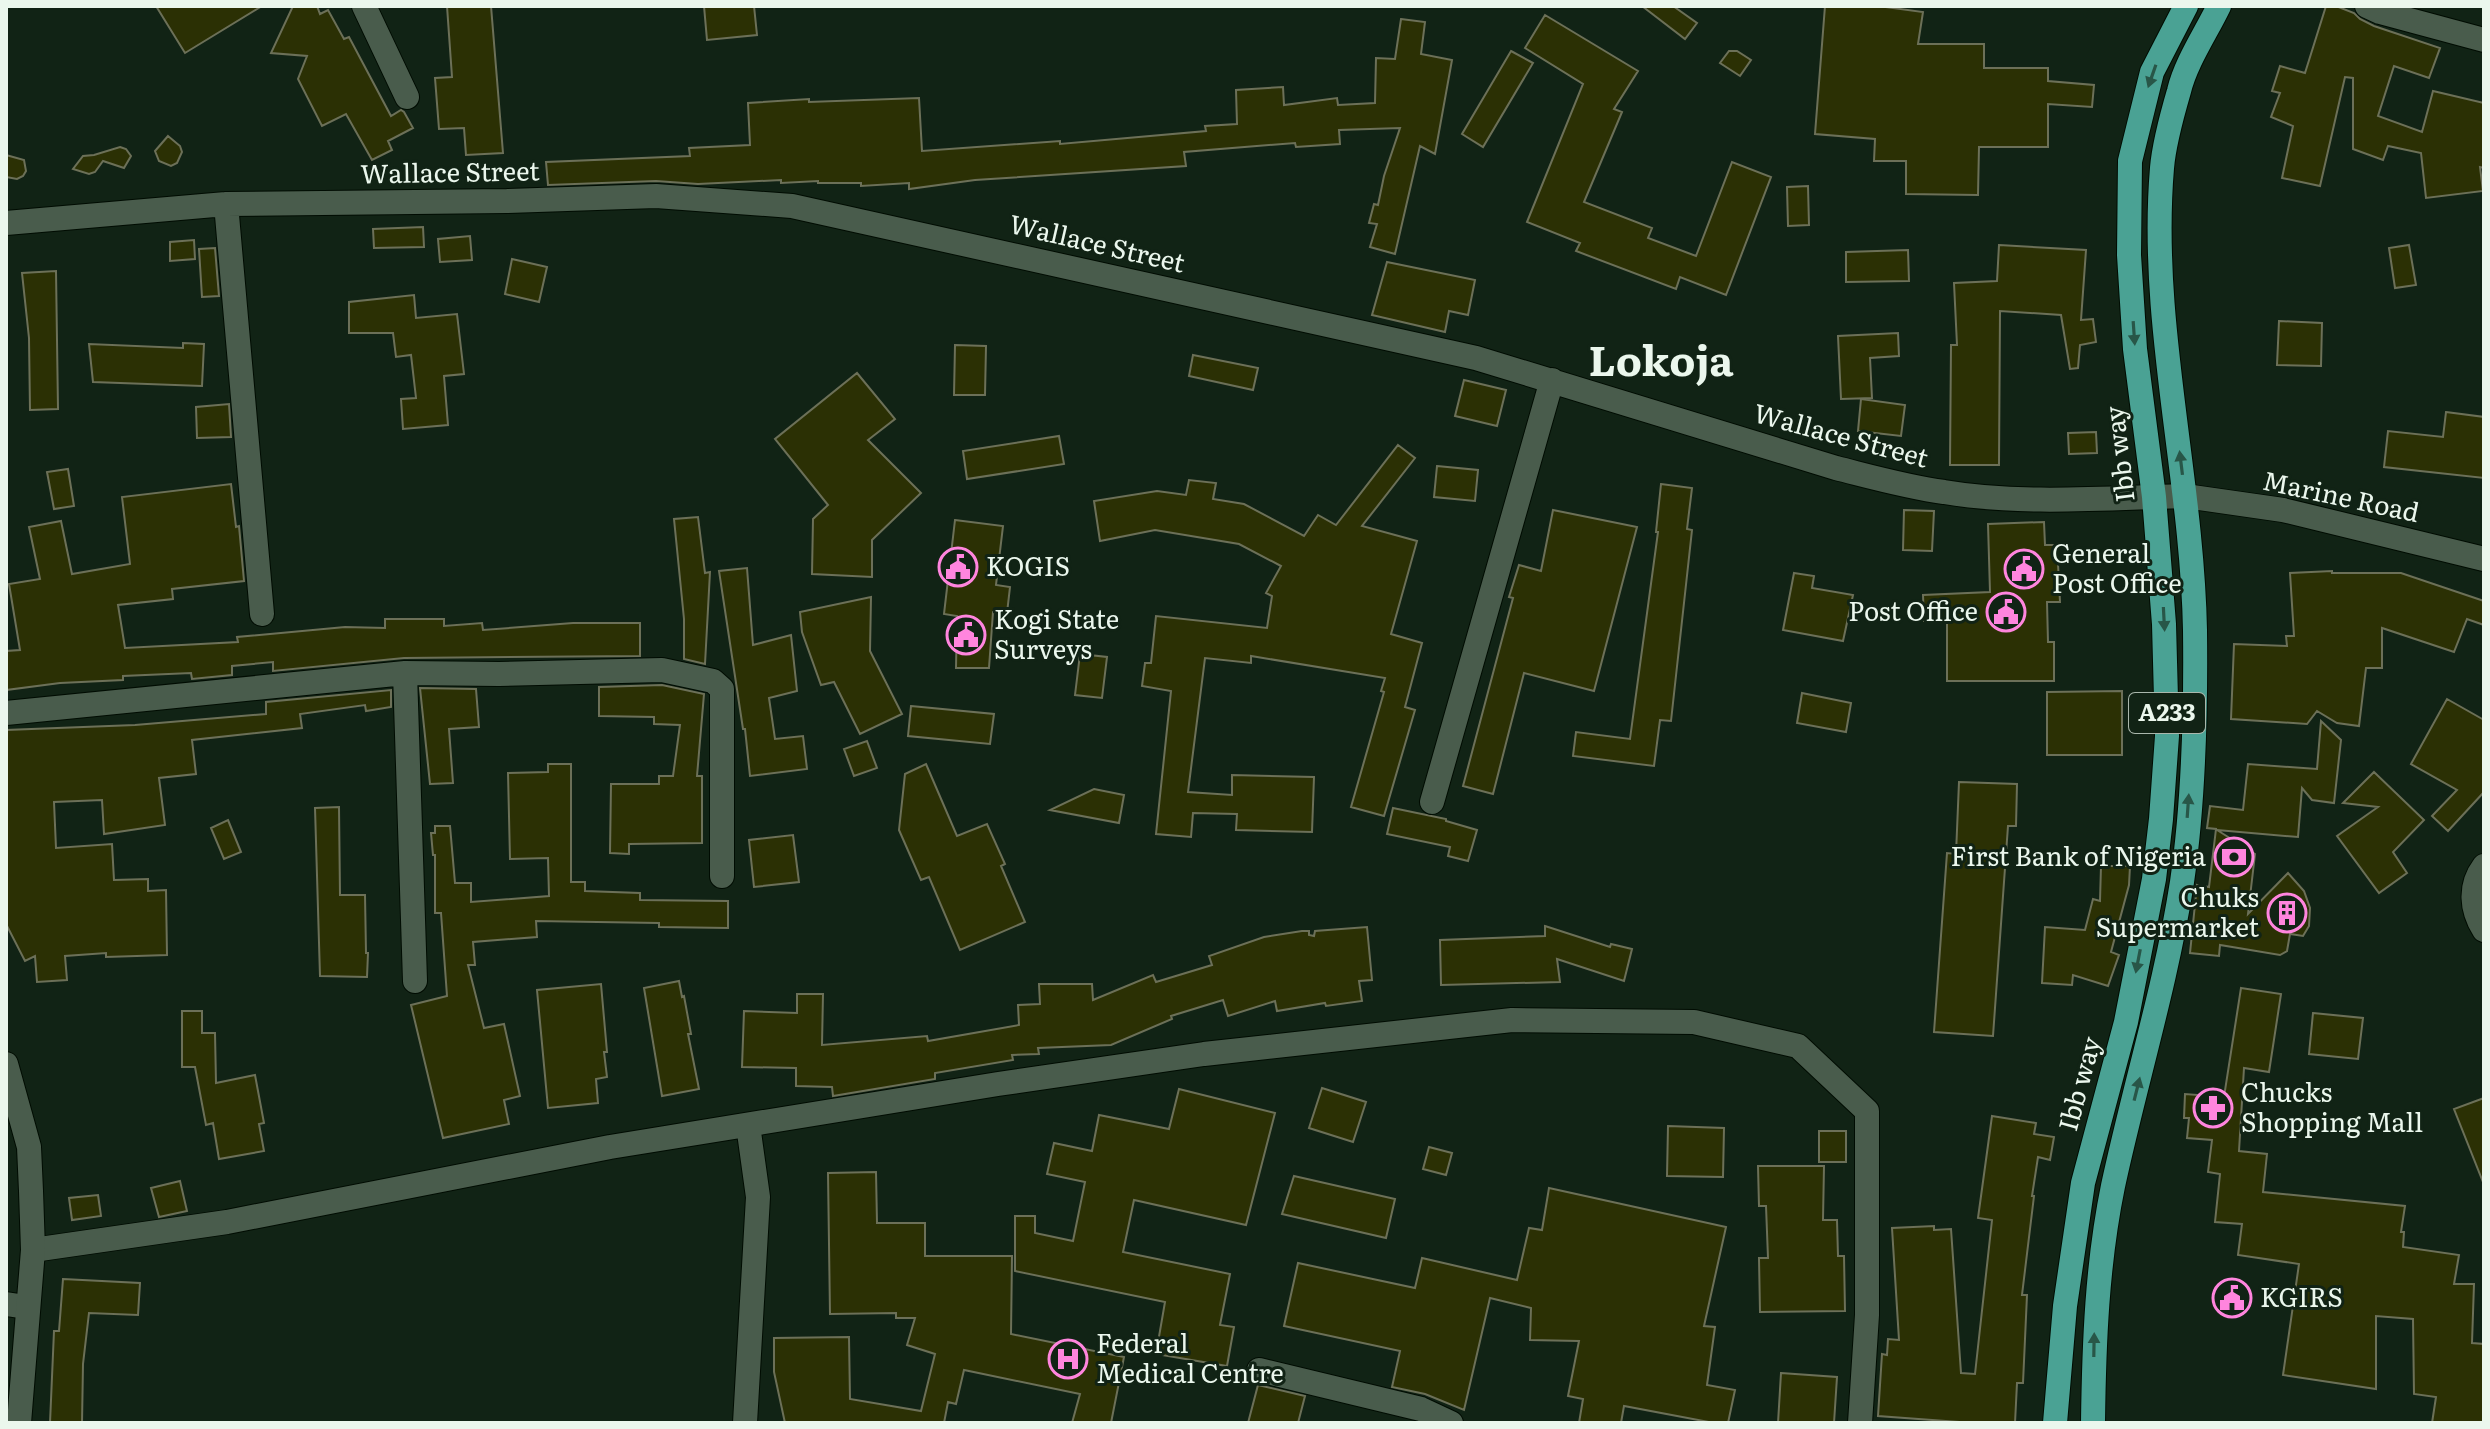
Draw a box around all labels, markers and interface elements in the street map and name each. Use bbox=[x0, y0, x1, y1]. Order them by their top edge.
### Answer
one-way arrow bbox=[2146, 64, 2158, 88]
street label: Wallace Street bbox=[360, 149, 540, 192]
street label: Wallace Street bbox=[1006, 202, 1190, 281]
one-way arrow bbox=[2128, 321, 2141, 346]
district label: Lokoja bbox=[1588, 327, 1734, 389]
street label: Wallace Street bbox=[1750, 392, 1934, 476]
street label: Ibb way bbox=[2092, 404, 2143, 504]
one-way arrow bbox=[2174, 450, 2187, 475]
street label: Marine Road bbox=[2260, 459, 2423, 530]
place label: General Post Office bbox=[2052, 532, 2182, 601]
place label: KOGIS bbox=[986, 545, 1070, 584]
public building icon: KOGIS bbox=[937, 546, 979, 588]
public building icon: General Post Office bbox=[2003, 548, 2045, 590]
place label: Post Office bbox=[1848, 590, 1978, 629]
public building icon: Post Office bbox=[1985, 591, 2027, 633]
place label: Kogi State Surveys bbox=[994, 598, 1119, 667]
one-way arrow bbox=[2158, 607, 2171, 632]
public building icon: Kogi State Surveys bbox=[945, 614, 987, 656]
road number: A233 bbox=[2129, 693, 2205, 733]
one-way arrow bbox=[2182, 793, 2195, 818]
place label: First Bank of Nigeria bbox=[1951, 835, 2206, 874]
bank icon: First Bank of Nigeria bbox=[2213, 836, 2255, 878]
place label: Chuks Supermarket bbox=[2096, 876, 2259, 945]
building icon: Chuks Supermarket bbox=[2266, 892, 2308, 934]
one-way arrow bbox=[2131, 949, 2144, 974]
street label: Ibb way bbox=[2046, 1032, 2109, 1135]
place label: Chucks Shopping Mall bbox=[2241, 1071, 2423, 1140]
one-way arrow bbox=[2131, 1077, 2144, 1102]
pharmacy icon: Chucks Shopping Mall bbox=[2192, 1087, 2234, 1129]
place label: KGIRS bbox=[2260, 1276, 2343, 1315]
public building icon: KGIRS bbox=[2211, 1277, 2253, 1319]
place label: Federal Medical Centre bbox=[1096, 1322, 1284, 1391]
one-way arrow bbox=[2088, 1332, 2101, 1357]
hospital icon: Federal Medical Centre bbox=[1047, 1338, 1089, 1380]

